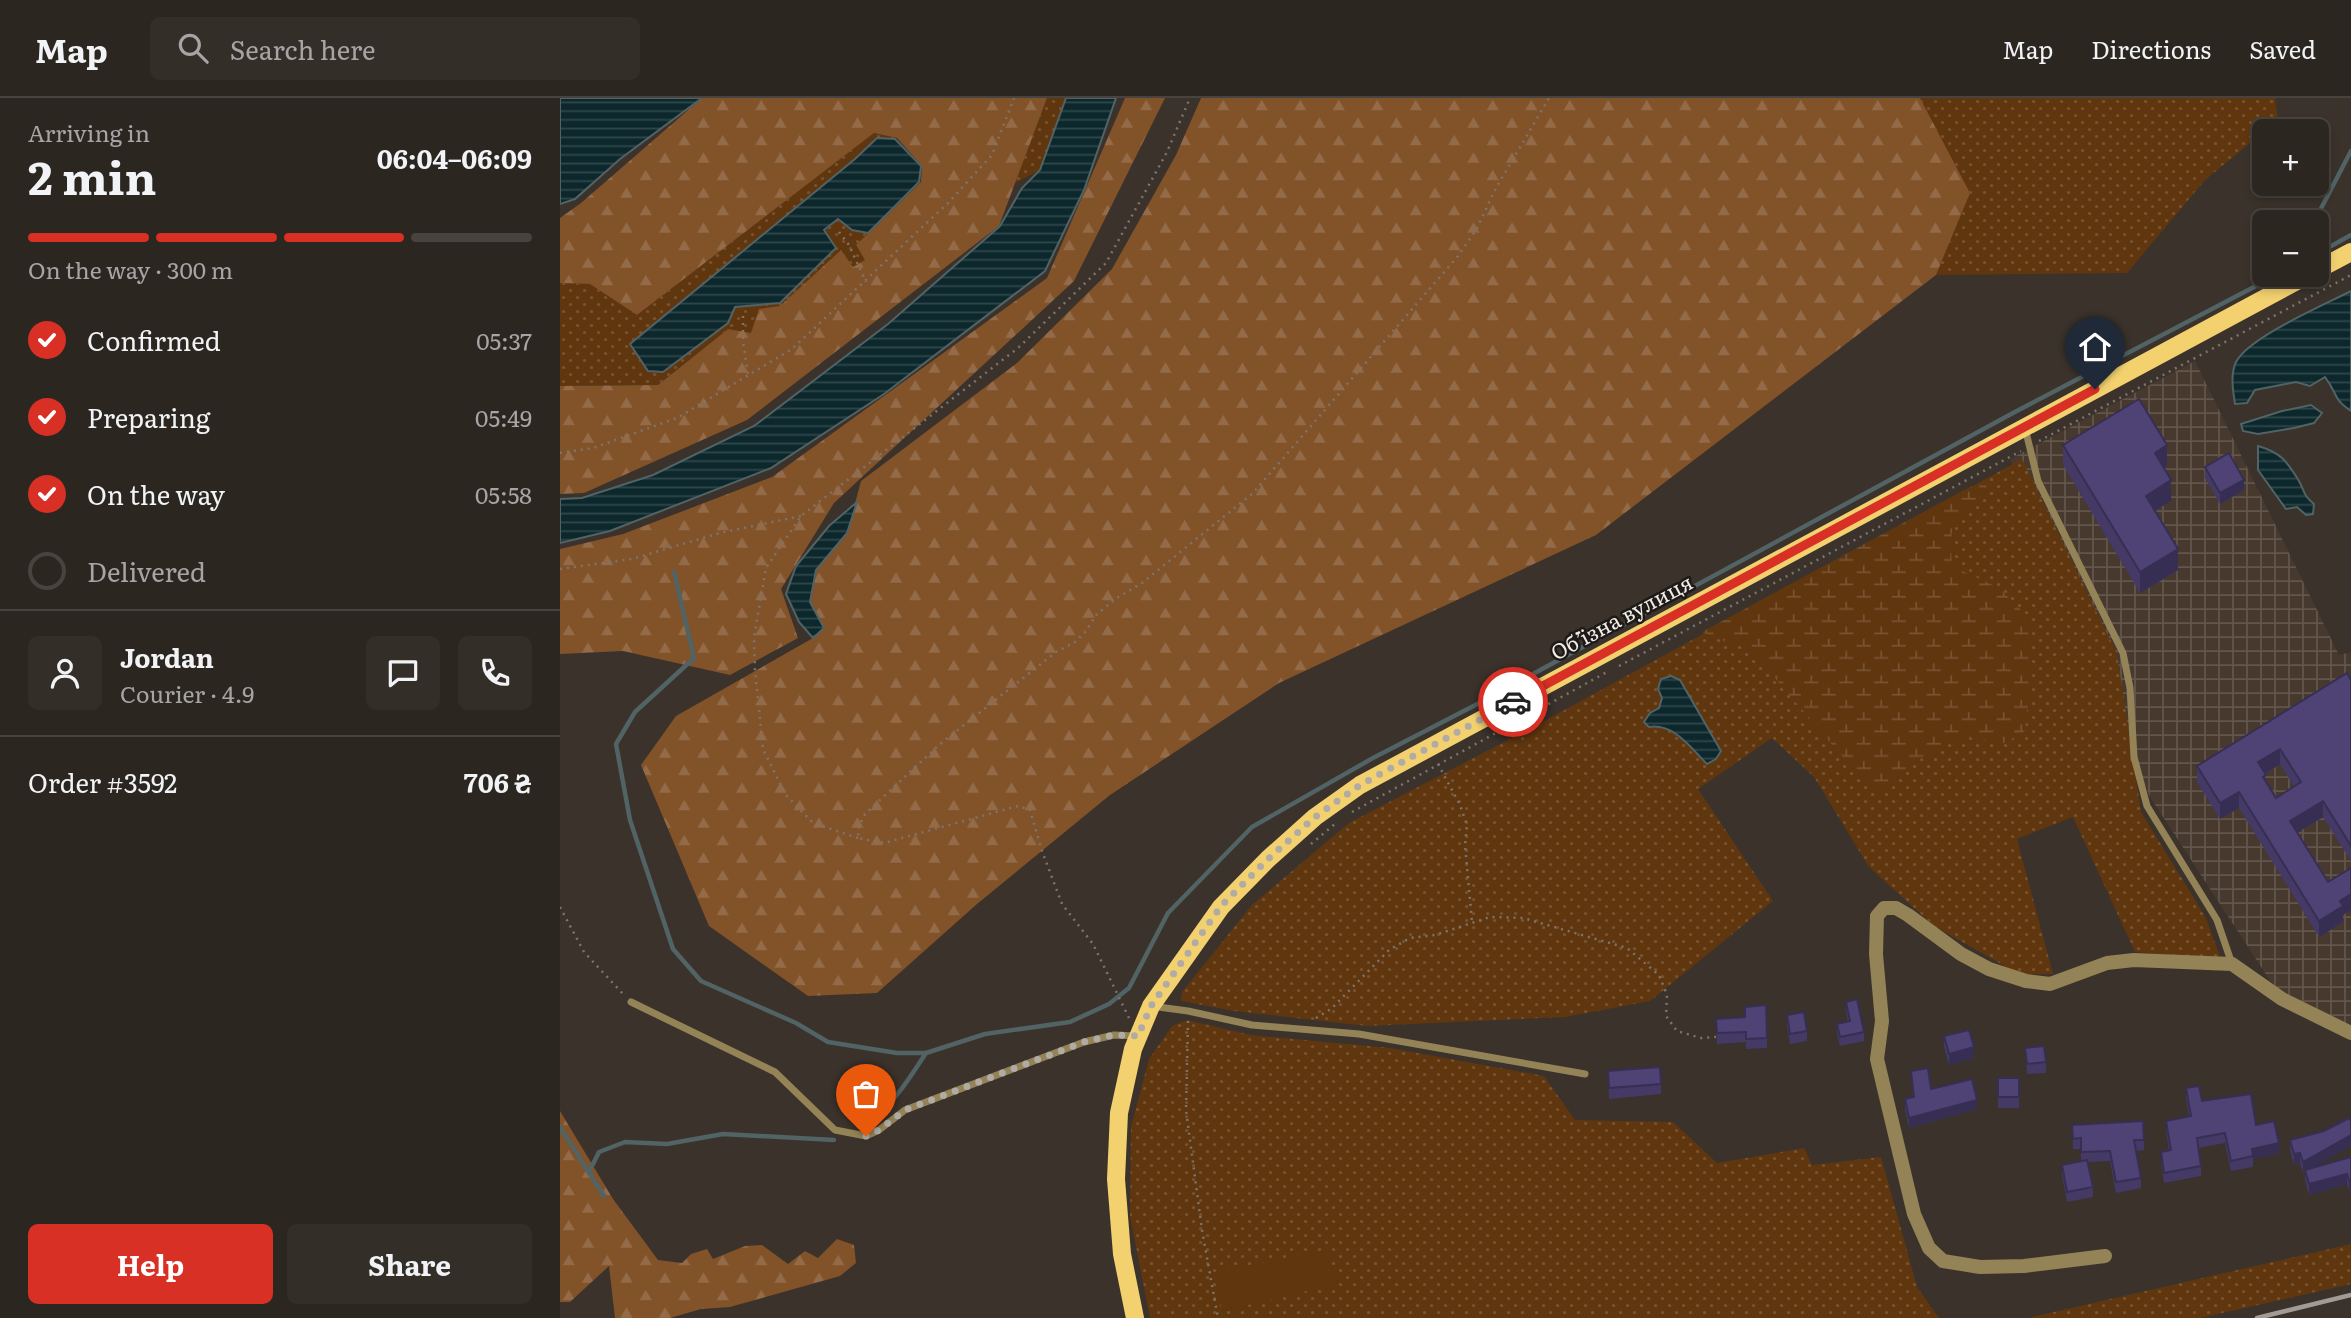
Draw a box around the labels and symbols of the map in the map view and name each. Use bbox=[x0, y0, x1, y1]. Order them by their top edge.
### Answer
pin bbox=[2065, 317, 2125, 389]
street label: Обʼїзна вулиця bbox=[1544, 565, 1697, 666]
courier bbox=[1478, 667, 1548, 737]
pin bbox=[836, 1064, 896, 1136]

